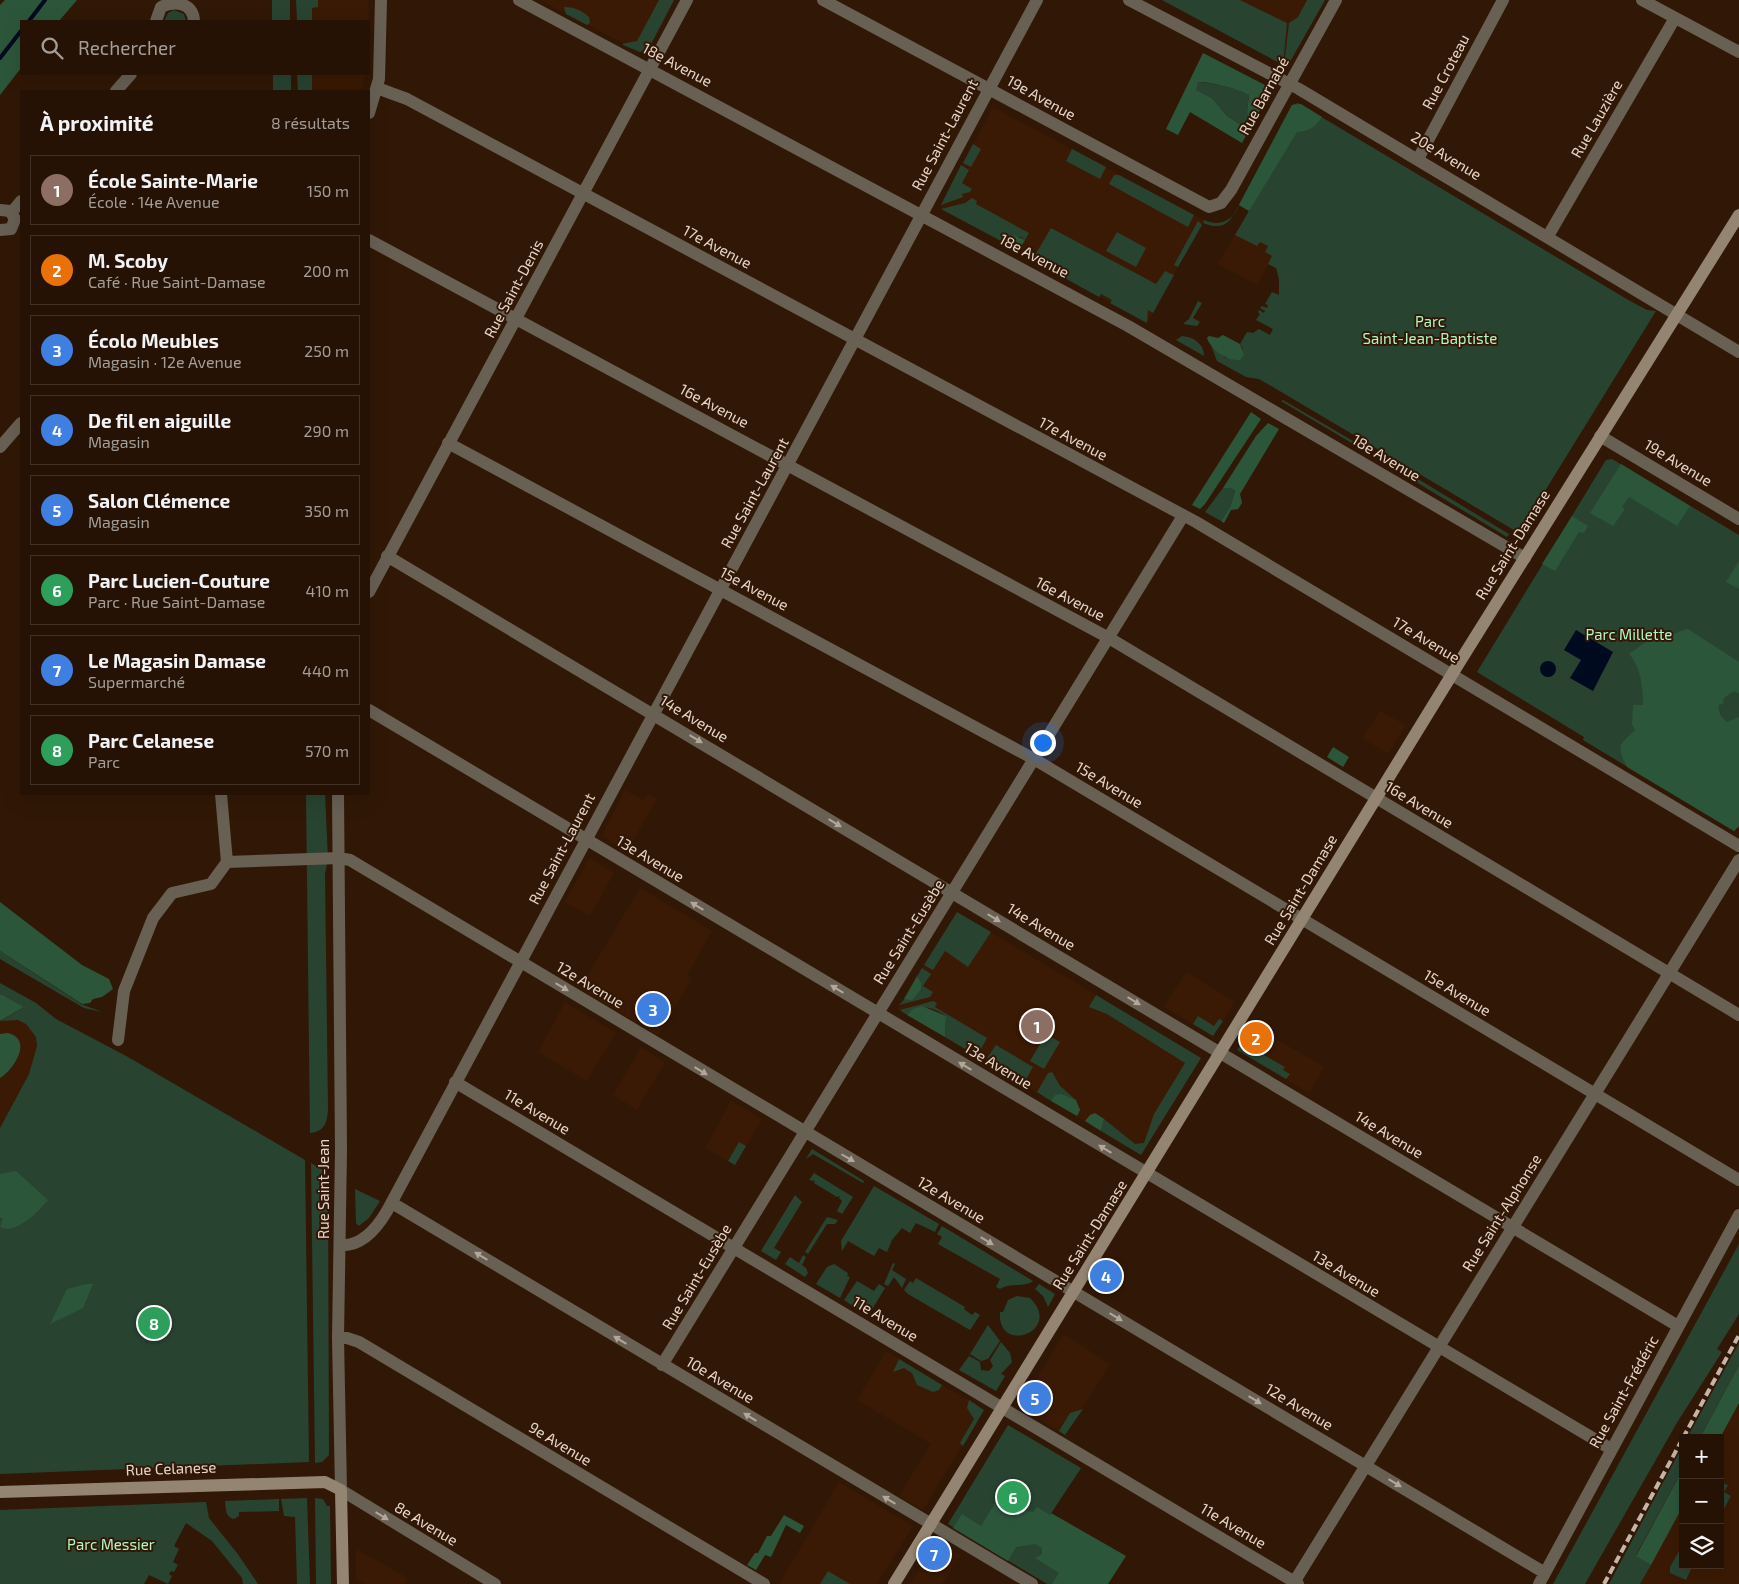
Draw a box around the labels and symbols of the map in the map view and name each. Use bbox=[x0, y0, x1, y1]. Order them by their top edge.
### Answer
street label: Rue Croteau bbox=[1418, 31, 1472, 112]
street label: 18e Avenue bbox=[640, 38, 715, 90]
street label: Rue Barnabé bbox=[1234, 53, 1292, 138]
street label: 19e Avenue bbox=[1004, 71, 1079, 123]
street label: Rue Saint-Laurent bbox=[907, 76, 981, 193]
street label: Rue Lauzière bbox=[1567, 76, 1626, 161]
street label: 20e Avenue bbox=[1408, 127, 1485, 183]
street label: 17e Avenue bbox=[680, 221, 755, 272]
street label: 18e Avenue bbox=[997, 229, 1072, 281]
street label: Rue Saint-Denis bbox=[480, 236, 547, 341]
park label: Parc Saint-Jean-Baptiste bbox=[1363, 312, 1497, 347]
street label: 16e Avenue bbox=[677, 379, 752, 431]
street label: 17e Avenue bbox=[1036, 413, 1111, 464]
street label: 18e Avenue bbox=[1349, 430, 1424, 485]
street label: Rue Saint-Laurent bbox=[716, 434, 792, 551]
street label: 19e Avenue bbox=[1641, 435, 1716, 489]
street label: Rue Saint-Damase bbox=[1471, 486, 1553, 603]
street label: 15e Avenue bbox=[717, 562, 792, 614]
street label: 16e Avenue bbox=[1033, 572, 1108, 624]
street label: 17e Avenue bbox=[1390, 612, 1463, 666]
park label: Parc Millette bbox=[1586, 625, 1672, 643]
street label: 14e Avenue bbox=[657, 691, 732, 746]
your location bbox=[1030, 730, 1056, 756]
one-way arrow bbox=[689, 735, 702, 744]
street label: 15e Avenue bbox=[1073, 757, 1146, 811]
street label: 16e Avenue bbox=[1382, 777, 1457, 831]
street label: Rue Saint-Laurent bbox=[524, 790, 598, 907]
one-way arrow bbox=[829, 818, 842, 827]
street label: 13e Avenue bbox=[613, 831, 688, 885]
street label: Rue Saint-Damase bbox=[1260, 831, 1340, 948]
street label: Rue Saint-Eusèbe bbox=[869, 876, 948, 987]
street label: 14e Avenue bbox=[1004, 899, 1079, 954]
one-way arrow bbox=[691, 901, 704, 910]
one-way arrow bbox=[988, 914, 1001, 923]
street label: 12e Avenue bbox=[553, 957, 628, 1011]
street label: 15e Avenue bbox=[1421, 965, 1494, 1019]
one-way arrow bbox=[555, 983, 568, 992]
one-way arrow bbox=[830, 984, 843, 993]
pin: 3 bbox=[637, 990, 669, 1028]
one-way arrow bbox=[1127, 997, 1141, 1006]
pin: 1 bbox=[1021, 1007, 1053, 1045]
pin: 2 bbox=[1240, 1019, 1272, 1057]
street label: 13e Avenue bbox=[961, 1038, 1036, 1092]
one-way arrow bbox=[959, 1061, 972, 1070]
one-way arrow bbox=[695, 1066, 708, 1075]
street label: 11e Avenue bbox=[501, 1085, 574, 1138]
street label: 14e Avenue bbox=[1352, 1107, 1427, 1162]
street label: Rue Saint-Jean bbox=[314, 1139, 332, 1239]
one-way arrow bbox=[1099, 1144, 1112, 1153]
street label: Rue Saint-Alphonse bbox=[1458, 1151, 1545, 1274]
one-way arrow bbox=[841, 1153, 854, 1162]
street label: 12e Avenue bbox=[914, 1172, 989, 1226]
street label: Rue Saint-Damase bbox=[1048, 1176, 1130, 1293]
street label: Rue Saint-Eusèbe bbox=[658, 1220, 735, 1333]
one-way arrow bbox=[981, 1236, 994, 1245]
street label: 13e Avenue bbox=[1309, 1246, 1384, 1300]
one-way arrow bbox=[475, 1252, 488, 1261]
pin: 4 bbox=[1090, 1257, 1122, 1295]
street label: 11e Avenue bbox=[849, 1292, 922, 1345]
pin: 8 bbox=[138, 1304, 170, 1342]
one-way arrow bbox=[1109, 1313, 1122, 1322]
street label: Rue Saint-Frédéric bbox=[1585, 1332, 1662, 1451]
one-way arrow bbox=[614, 1335, 627, 1344]
street label: 10e Avenue bbox=[683, 1352, 758, 1407]
pin: 5 bbox=[1019, 1379, 1051, 1417]
street label: 12e Avenue bbox=[1262, 1379, 1337, 1433]
one-way arrow bbox=[1249, 1396, 1262, 1405]
one-way arrow bbox=[743, 1412, 756, 1421]
street label: 9e Avenue bbox=[526, 1417, 595, 1469]
street label: Rue Celanese bbox=[125, 1457, 217, 1479]
pin: 6 bbox=[997, 1478, 1029, 1516]
one-way arrow bbox=[1388, 1479, 1401, 1488]
one-way arrow bbox=[883, 1495, 896, 1504]
street label: 8e Avenue bbox=[392, 1497, 461, 1549]
street label: 11e Avenue bbox=[1197, 1499, 1270, 1552]
one-way arrow bbox=[376, 1512, 389, 1521]
park label: Parc Messier bbox=[67, 1535, 155, 1553]
pin: 7 bbox=[918, 1535, 950, 1573]

